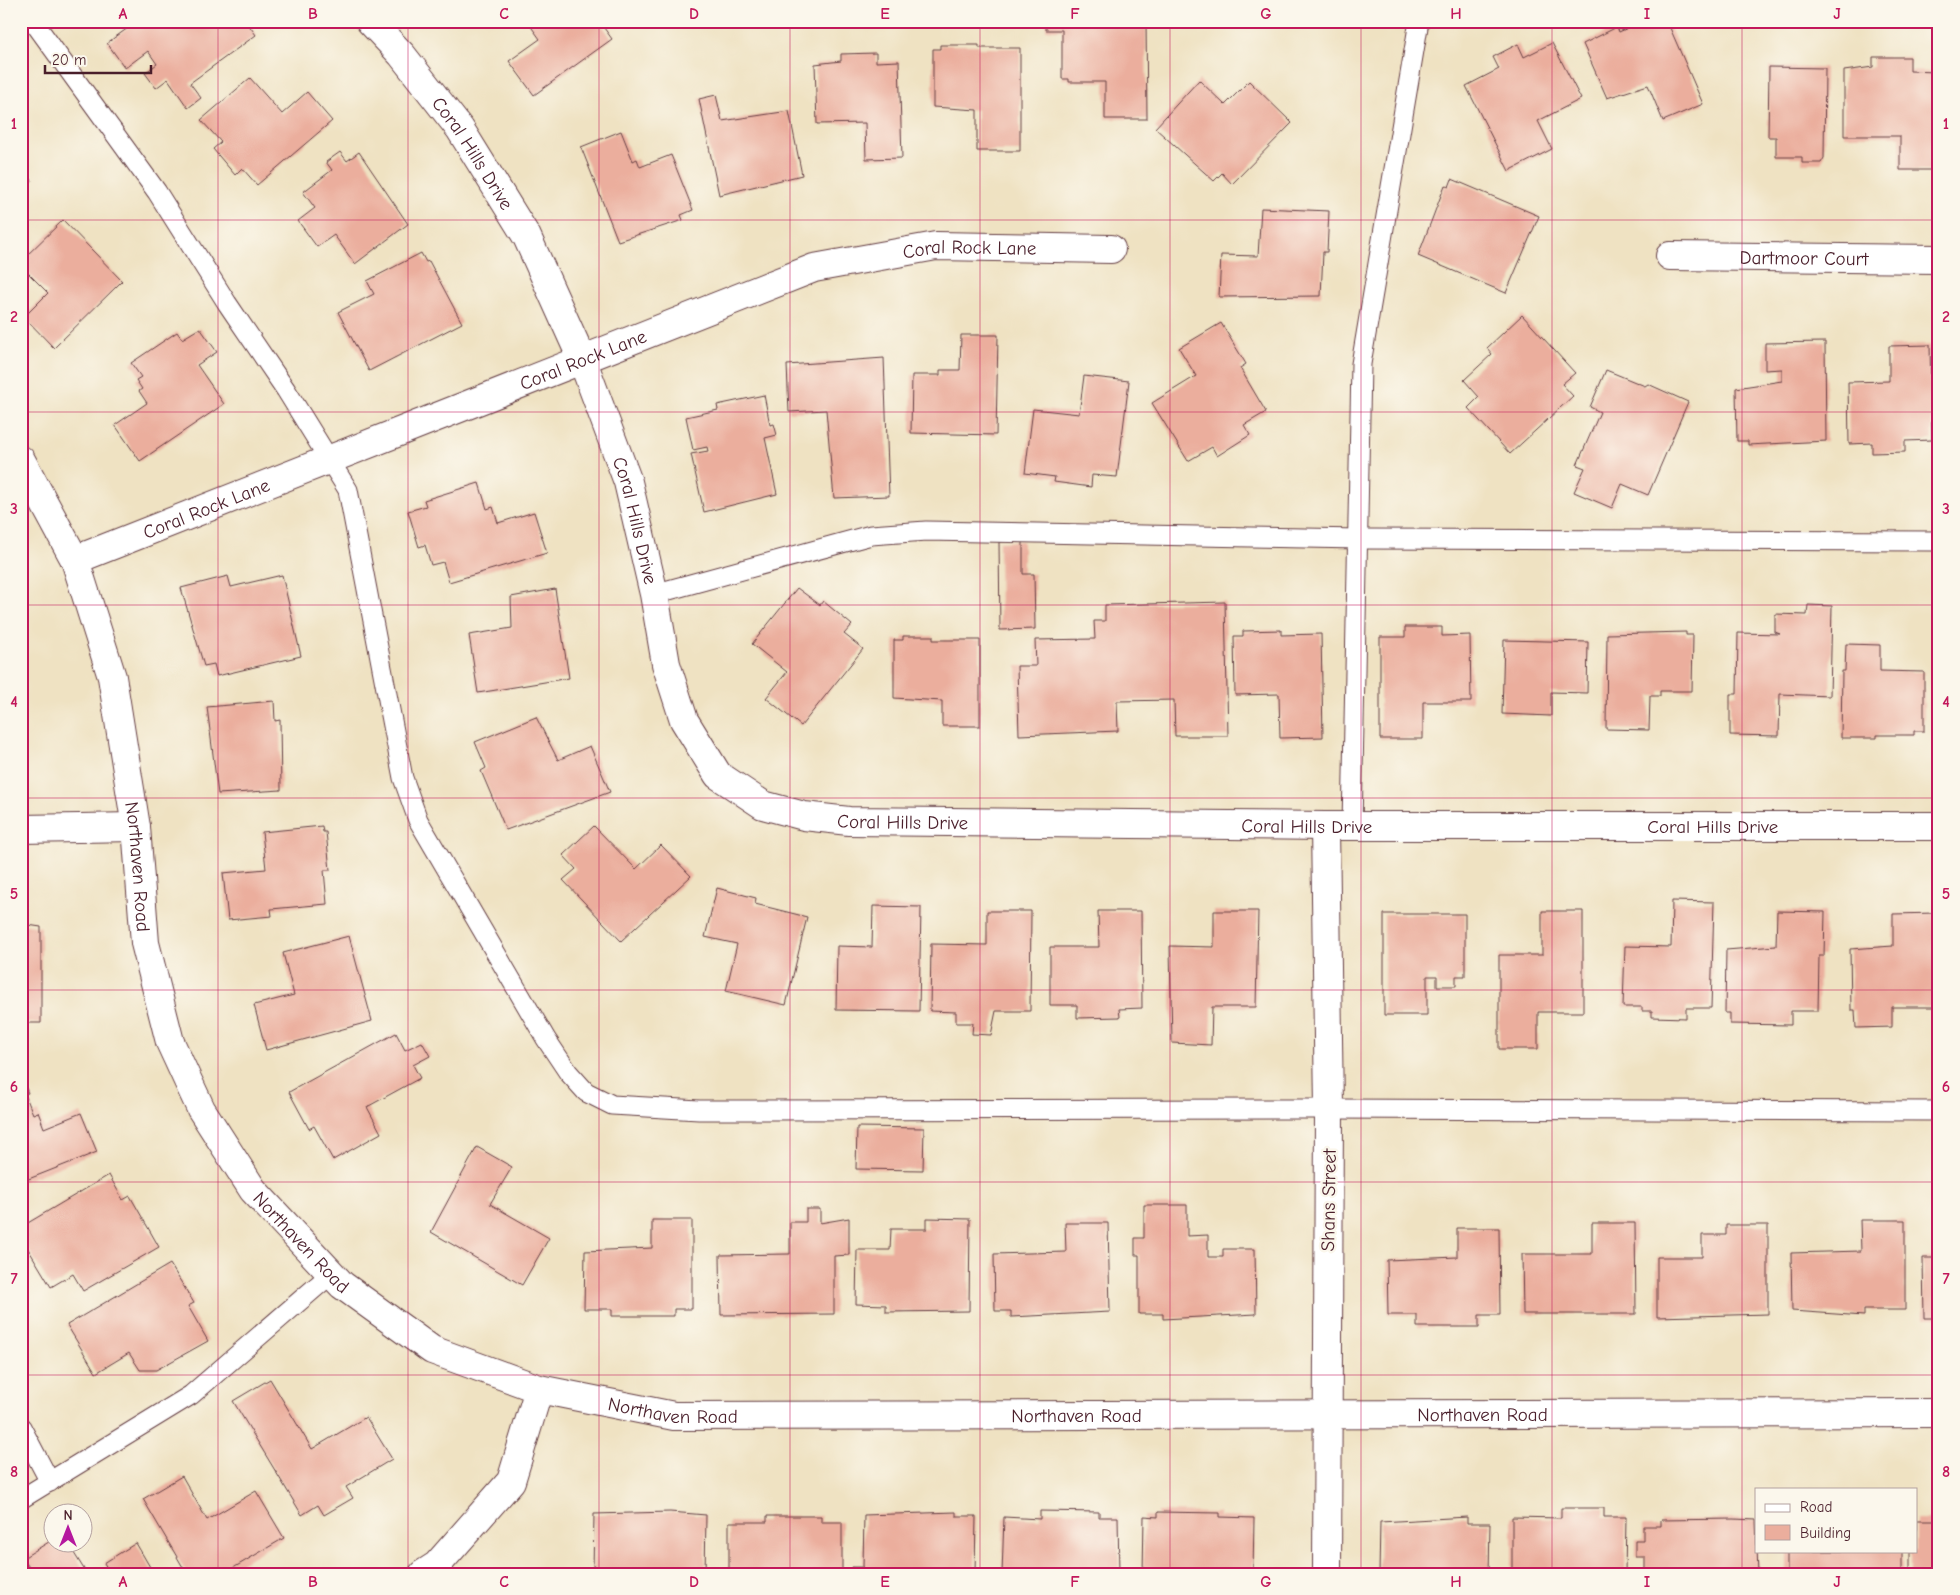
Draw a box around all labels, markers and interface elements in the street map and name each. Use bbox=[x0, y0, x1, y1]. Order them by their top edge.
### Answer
text: A bbox=[119, 5, 128, 23]
text: B bbox=[308, 5, 318, 23]
text: C bbox=[499, 5, 509, 23]
text: D bbox=[689, 5, 699, 23]
text: E bbox=[880, 5, 890, 23]
text: F bbox=[1070, 5, 1080, 23]
text: G bbox=[1260, 5, 1272, 23]
text: H bbox=[1450, 5, 1462, 23]
text: I bbox=[1644, 5, 1650, 23]
text: J bbox=[1833, 5, 1841, 23]
scale bar bbox=[45, 42, 151, 74]
text: 20 m bbox=[52, 51, 86, 69]
street label: Coral Hills Drive bbox=[427, 93, 517, 214]
text: 1 bbox=[11, 115, 17, 133]
text: 1 bbox=[1943, 115, 1949, 133]
street label: Coral Rock Lane bbox=[901, 236, 1037, 264]
street label: Dartmoor Court bbox=[1739, 247, 1869, 270]
text: 2 bbox=[10, 308, 18, 326]
text: 2 bbox=[1942, 308, 1950, 326]
street label: Coral Rock Lane bbox=[517, 325, 650, 395]
street label: Coral Hills Drive bbox=[608, 454, 661, 586]
street label: Coral Rock Lane bbox=[140, 474, 273, 544]
text: 3 bbox=[10, 500, 18, 518]
text: 3 bbox=[1942, 500, 1950, 518]
text: 4 bbox=[10, 693, 18, 711]
text: 4 bbox=[1942, 693, 1950, 711]
street label: Northaven Road bbox=[120, 800, 154, 933]
street label: Coral Hills Drive bbox=[836, 810, 968, 834]
street label: Coral Hills Drive bbox=[1241, 815, 1372, 838]
street label: Coral Hills Drive bbox=[1647, 816, 1778, 838]
text: 5 bbox=[10, 885, 18, 903]
text: 5 bbox=[1942, 885, 1950, 903]
text: 6 bbox=[10, 1078, 18, 1096]
text: 6 bbox=[1942, 1078, 1950, 1096]
street label: Shans Street bbox=[1317, 1148, 1341, 1252]
street label: Northaven Road bbox=[248, 1187, 353, 1298]
text: 7 bbox=[10, 1270, 18, 1288]
text: 7 bbox=[1942, 1270, 1950, 1288]
street label: Northaven Road bbox=[606, 1393, 738, 1428]
street label: Northaven Road bbox=[1417, 1404, 1548, 1426]
street label: Northaven Road bbox=[1011, 1405, 1142, 1427]
text: 8 bbox=[10, 1463, 18, 1481]
text: 8 bbox=[1942, 1463, 1950, 1481]
legend bbox=[1755, 1488, 1918, 1552]
text: Road bbox=[1800, 1498, 1832, 1516]
north arrow bbox=[42, 1502, 92, 1552]
text: N bbox=[63, 1507, 73, 1524]
text: Building bbox=[1800, 1524, 1851, 1542]
text: A bbox=[119, 1573, 128, 1591]
text: B bbox=[308, 1573, 318, 1591]
text: C bbox=[499, 1573, 509, 1591]
text: D bbox=[689, 1573, 699, 1591]
text: E bbox=[880, 1573, 890, 1591]
text: F bbox=[1070, 1573, 1080, 1591]
text: G bbox=[1260, 1573, 1272, 1591]
text: H bbox=[1450, 1573, 1462, 1591]
text: I bbox=[1644, 1573, 1650, 1591]
text: J bbox=[1833, 1573, 1841, 1591]

